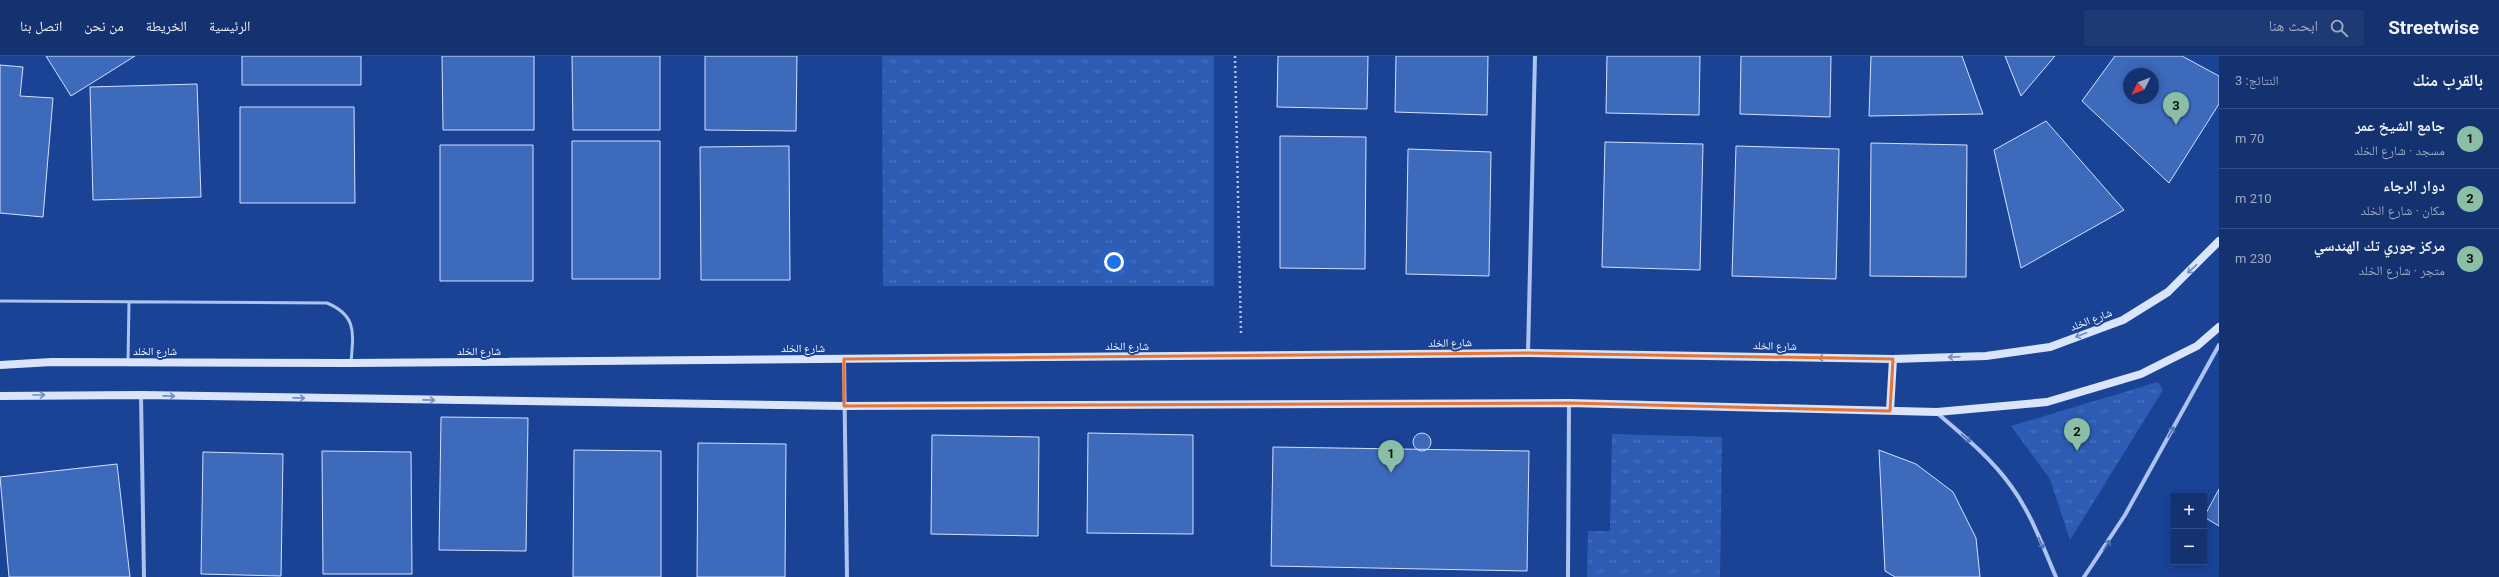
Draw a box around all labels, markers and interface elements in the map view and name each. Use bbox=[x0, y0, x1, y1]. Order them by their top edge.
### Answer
search box bbox=[2084, 10, 2364, 46]
text: Streetwise bbox=[2388, 16, 2479, 39]
text: ابحث هنا bbox=[2269, 17, 2318, 35]
icon: search bbox=[2328, 17, 2350, 39]
text: اتصل بنا bbox=[20, 18, 62, 34]
text: من نحن bbox=[84, 18, 124, 34]
text: الخريطة bbox=[146, 18, 187, 34]
text: الرئيسية bbox=[209, 18, 250, 34]
north arrow bbox=[2123, 68, 2159, 104]
text: بالقرب منك bbox=[2412, 70, 2483, 90]
text: النتائج: 3 bbox=[2235, 73, 2279, 88]
pin: 3 bbox=[2163, 92, 2189, 125]
text: جامع الشيخ عمر bbox=[2355, 117, 2445, 135]
text: 70 m bbox=[2235, 131, 2264, 146]
text: 1 bbox=[2466, 131, 2474, 146]
text: مسجد · شارع الخلد bbox=[2354, 143, 2445, 158]
text: دوار الرجاء bbox=[2383, 177, 2445, 195]
text: 210 m bbox=[2235, 191, 2272, 206]
text: 2 bbox=[2466, 191, 2474, 206]
text: مكان · شارع الخلد bbox=[2361, 203, 2445, 218]
text: مركز جوري تك الهندسي bbox=[2314, 237, 2445, 255]
text: 230 m bbox=[2235, 251, 2272, 266]
text: 3 bbox=[2466, 251, 2474, 266]
your location bbox=[1104, 252, 1124, 272]
text: متجر · شارع الخلد bbox=[2359, 263, 2445, 278]
one-way arrow bbox=[2187, 264, 2197, 274]
street label: شارع الخلد bbox=[2068, 306, 2114, 334]
one-way arrow bbox=[2076, 332, 2088, 340]
street label: شارع الخلد bbox=[1428, 336, 1472, 350]
street label: شارع الخلد bbox=[1753, 339, 1797, 353]
street label: شارع الخلد bbox=[1105, 340, 1149, 353]
street label: شارع الخلد bbox=[781, 342, 825, 355]
street label: شارع الخلد bbox=[133, 345, 177, 358]
street label: شارع الخلد bbox=[457, 345, 501, 358]
one-way arrow bbox=[1818, 354, 1831, 362]
one-way arrow bbox=[1948, 354, 1961, 361]
one-way arrow bbox=[32, 391, 45, 399]
one-way arrow bbox=[162, 392, 175, 400]
one-way arrow bbox=[292, 394, 305, 402]
one-way arrow bbox=[422, 396, 435, 404]
pin: 2 bbox=[2064, 418, 2090, 451]
one-way arrow bbox=[2168, 426, 2175, 438]
one-way arrow bbox=[1961, 433, 1971, 443]
pin: 1 bbox=[1378, 440, 1404, 473]
map controls bbox=[2171, 493, 2207, 565]
button: + bbox=[2171, 493, 2207, 529]
button: − bbox=[2171, 529, 2207, 565]
one-way arrow bbox=[2038, 536, 2045, 548]
one-way arrow bbox=[2103, 540, 2111, 551]

